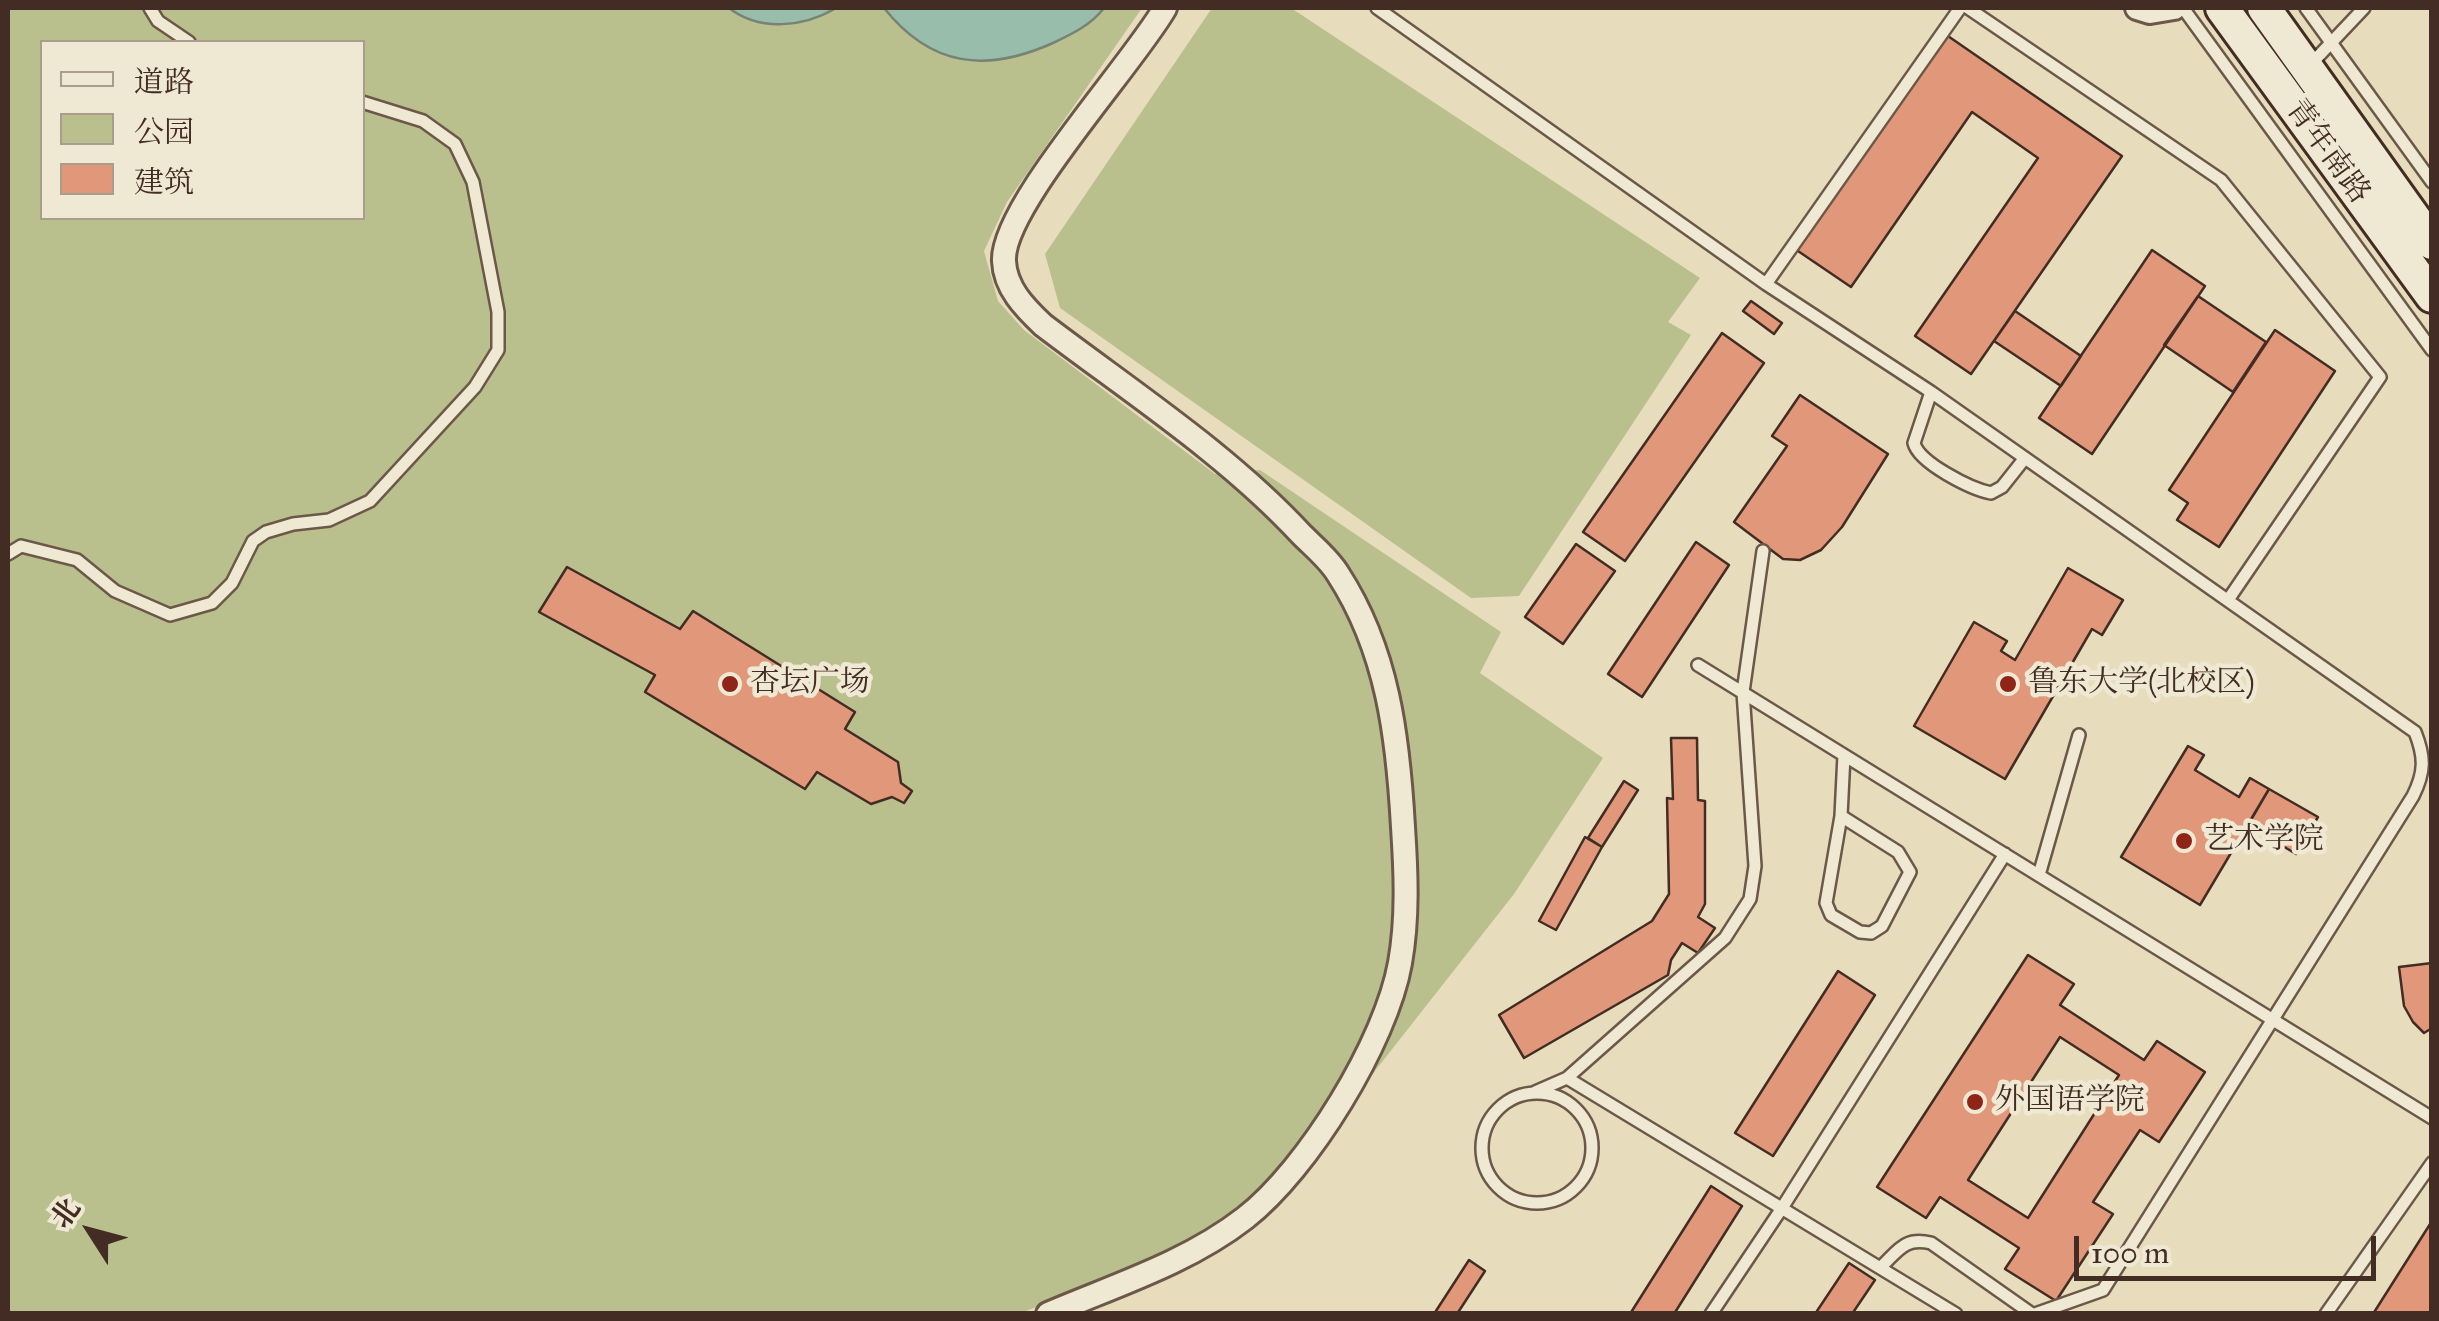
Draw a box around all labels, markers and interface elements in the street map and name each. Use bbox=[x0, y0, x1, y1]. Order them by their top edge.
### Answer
legend bbox=[40, 40, 365, 220]
text: 道路 bbox=[134, 64, 194, 100]
street label: 青年南路 bbox=[2277, 93, 2377, 211]
text: 公园 bbox=[134, 114, 194, 150]
text: 建筑 bbox=[134, 164, 194, 200]
place label: 杏坛广场 bbox=[750, 666, 870, 702]
place label: 鲁东大学(北校区) bbox=[2028, 666, 2255, 702]
marker: 杏坛广场 bbox=[719, 673, 741, 695]
marker: 鲁东大学(北校区) bbox=[1997, 673, 2019, 695]
place label: 艺术学院 bbox=[2204, 823, 2324, 859]
marker: 艺术学院 bbox=[2173, 830, 2195, 852]
place label: 外国语学院 bbox=[1995, 1084, 2145, 1120]
marker: 外国语学院 bbox=[1964, 1091, 1986, 1113]
north arrow bbox=[40, 1181, 140, 1281]
text: 北 bbox=[43, 1191, 88, 1235]
scale bar bbox=[2079, 1216, 2382, 1278]
text: 100 m bbox=[2091, 1235, 2169, 1271]

